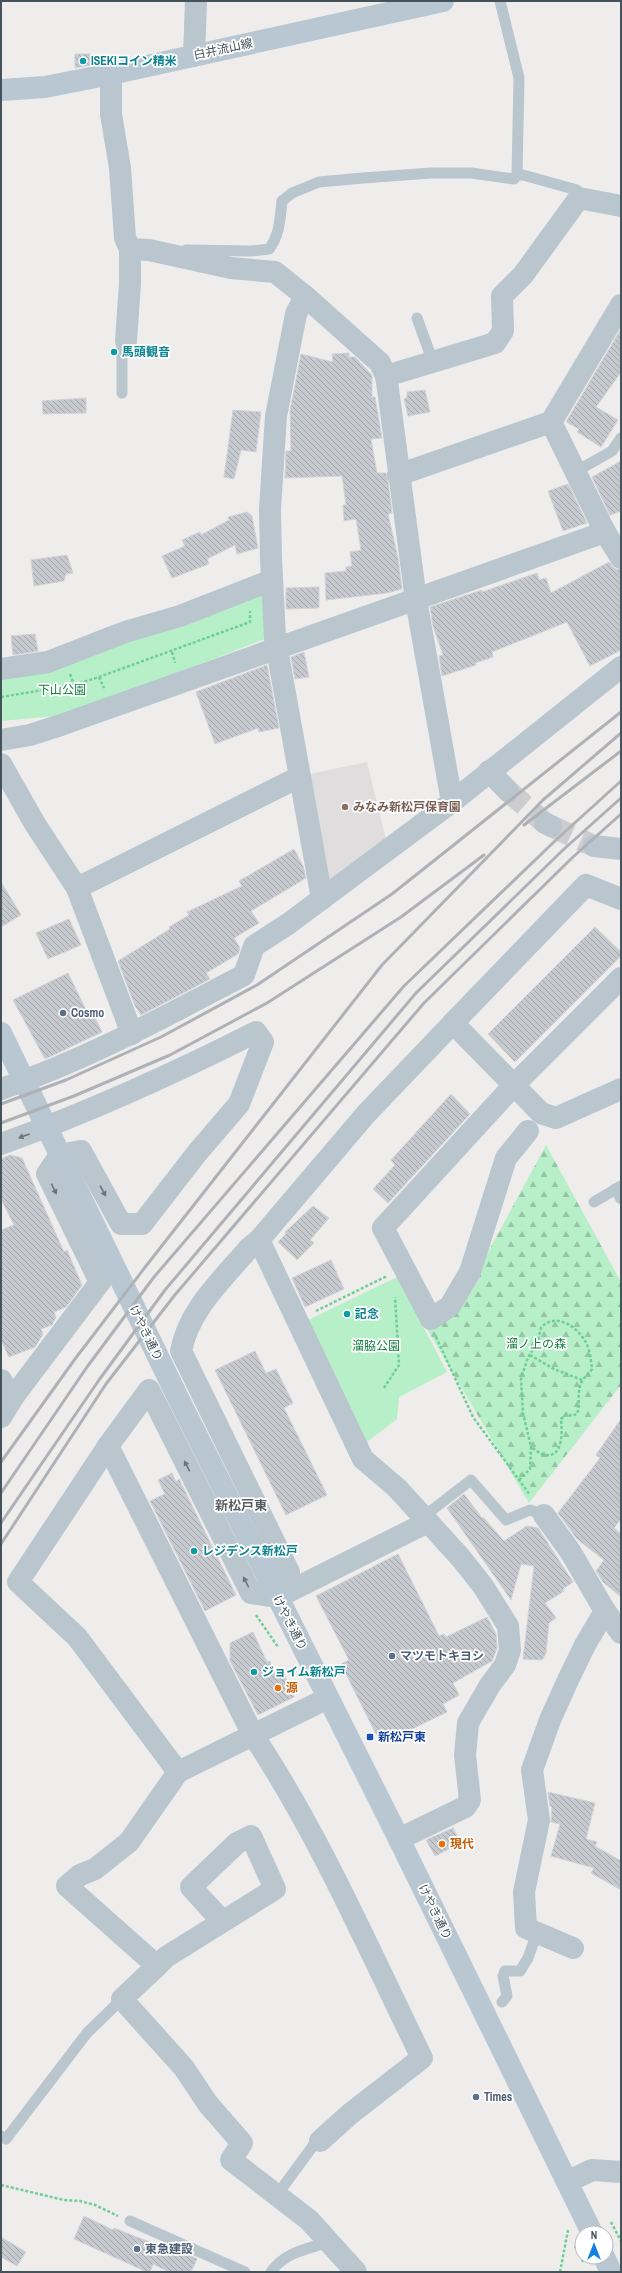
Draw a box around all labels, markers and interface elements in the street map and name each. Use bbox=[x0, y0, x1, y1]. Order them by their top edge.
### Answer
street label: 白井流山線 bbox=[192, 35, 254, 63]
place label: ISEKIコイン精米 bbox=[91, 53, 177, 69]
marker: ISEKIコイン精米 bbox=[78, 56, 88, 66]
place label: 馬頭観音 bbox=[122, 344, 170, 360]
marker: 馬頭観音 bbox=[109, 347, 119, 357]
park label: 下山公園 bbox=[38, 682, 86, 698]
place label: みなみ新松戸保育園 bbox=[353, 799, 461, 815]
marker: みなみ新松戸保育園 bbox=[340, 802, 350, 812]
place label: Cosmo bbox=[71, 1005, 104, 1021]
marker: Cosmo bbox=[58, 1008, 68, 1018]
one-way arrow bbox=[18, 1133, 30, 1139]
one-way arrow bbox=[51, 1183, 57, 1195]
one-way arrow bbox=[99, 1185, 106, 1197]
street label: けやき通り bbox=[126, 1303, 166, 1363]
place label: 記念 bbox=[355, 1306, 379, 1322]
marker: 記念 bbox=[342, 1309, 352, 1319]
park label: 溜ノ上の森 bbox=[506, 1336, 566, 1352]
park label: 溜脇公園 bbox=[352, 1338, 400, 1354]
one-way arrow bbox=[184, 1460, 190, 1471]
district label: 新松戸東 bbox=[215, 1497, 267, 1514]
place label: レジデンス新松戸 bbox=[202, 1543, 298, 1559]
marker: レジデンス新松戸 bbox=[189, 1546, 199, 1556]
one-way arrow bbox=[243, 1576, 249, 1587]
street label: けやき通り bbox=[269, 1593, 311, 1653]
place label: マツモトキヨシ bbox=[400, 1648, 484, 1664]
marker: マツモトキヨシ bbox=[387, 1651, 397, 1661]
place label: ジョイム新松戸 bbox=[262, 1664, 346, 1680]
marker: ジョイム新松戸 bbox=[249, 1667, 259, 1677]
place label: 源 bbox=[286, 1680, 298, 1696]
marker: 源 bbox=[273, 1683, 283, 1693]
place label: 新松戸東 bbox=[378, 1729, 426, 1745]
marker: 新松戸東 bbox=[365, 1732, 375, 1742]
place label: 現代 bbox=[450, 1836, 474, 1852]
marker: 現代 bbox=[437, 1839, 447, 1849]
street label: けやき通り bbox=[415, 1882, 455, 1942]
place label: Times bbox=[484, 2089, 513, 2105]
marker: Times bbox=[471, 2092, 481, 2102]
north arrow bbox=[574, 2225, 614, 2265]
text: N bbox=[591, 2228, 597, 2242]
place label: 東急建設 bbox=[145, 2241, 193, 2257]
marker: 東急建設 bbox=[132, 2244, 142, 2254]

